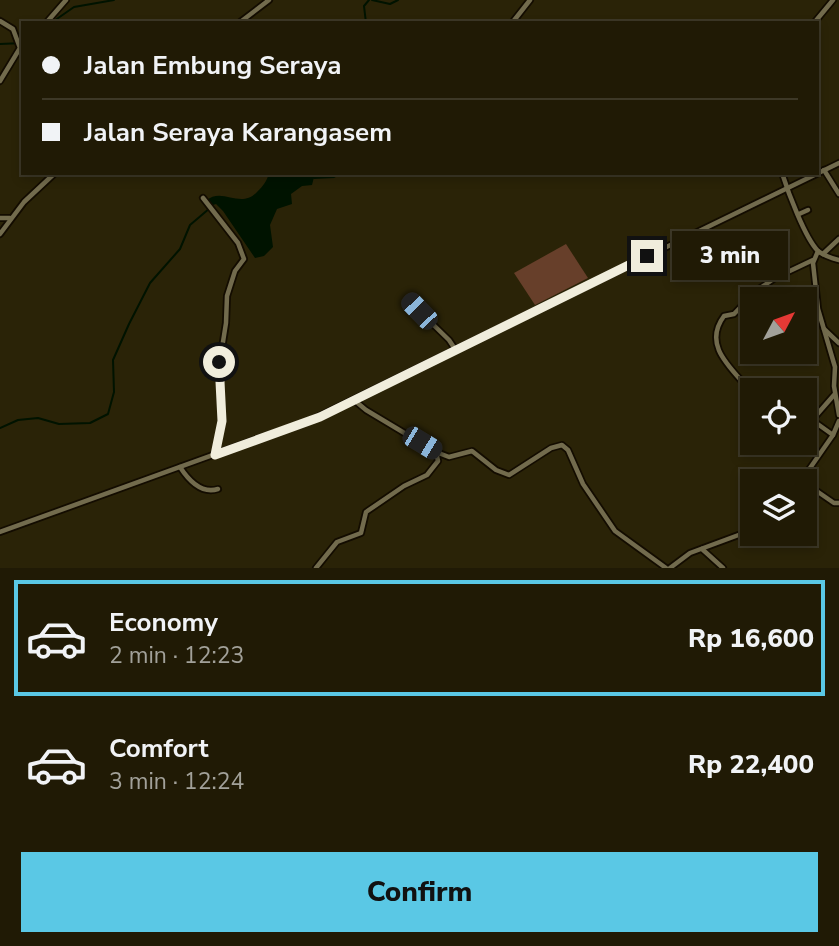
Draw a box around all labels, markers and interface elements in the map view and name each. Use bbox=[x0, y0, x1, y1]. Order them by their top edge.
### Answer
text: Jalan Embung Seraya bbox=[84, 48, 341, 83]
text: Jalan Seraya Karangasem bbox=[84, 115, 392, 150]
callout: 3 min bbox=[672, 232, 787, 280]
route end bbox=[631, 240, 663, 272]
text: 3 min bbox=[700, 240, 760, 271]
north arrow bbox=[740, 287, 817, 364]
map controls bbox=[740, 287, 817, 546]
car bbox=[397, 289, 442, 333]
route start bbox=[203, 346, 235, 378]
button: locate bbox=[740, 378, 817, 455]
car bbox=[399, 423, 446, 463]
button: layers bbox=[740, 469, 817, 546]
text: Economy bbox=[109, 605, 218, 640]
icon: car bbox=[25, 607, 88, 670]
text: Rp 16,600 bbox=[688, 621, 814, 656]
text: 2 min · 12:23 bbox=[109, 640, 244, 671]
text: Comfort bbox=[109, 731, 209, 766]
icon: car bbox=[25, 733, 88, 796]
text: Rp 22,400 bbox=[688, 747, 814, 782]
text: 3 min · 12:24 bbox=[109, 766, 244, 797]
button: Confirm bbox=[21, 852, 818, 932]

